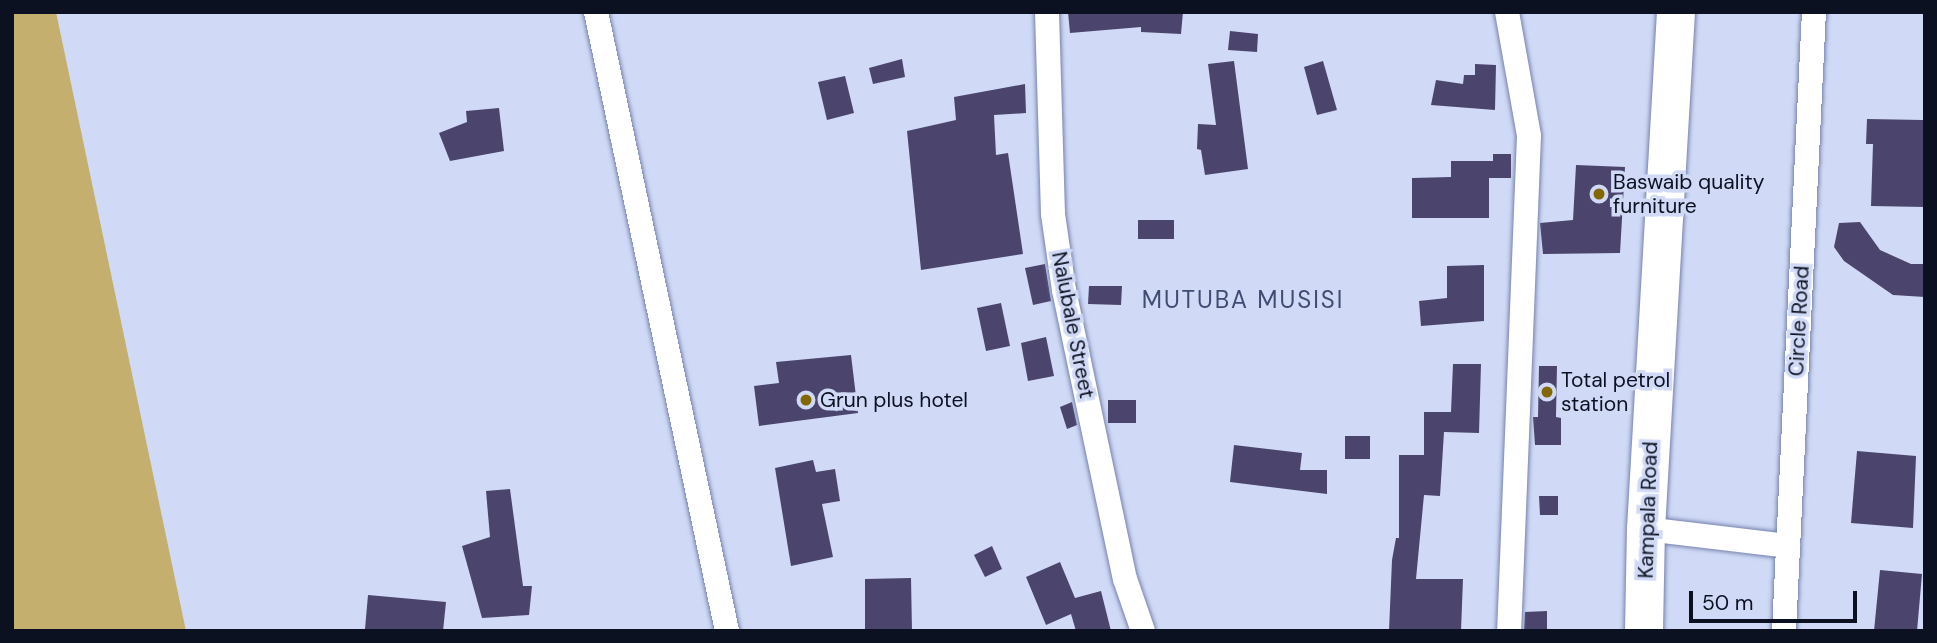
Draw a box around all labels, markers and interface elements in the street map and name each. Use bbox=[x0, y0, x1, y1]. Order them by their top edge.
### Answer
place label: Baswaib quality furniture bbox=[1613, 169, 1764, 219]
marker: Baswaib quality furniture bbox=[1591, 186, 1607, 202]
street label: Nalubale Street bbox=[1046, 249, 1100, 401]
street label: Circle Road bbox=[1784, 265, 1814, 377]
district label: MUTUBA MUSISI bbox=[1143, 286, 1343, 314]
place label: Total petrol station bbox=[1561, 367, 1670, 417]
marker: Total petrol station bbox=[1539, 384, 1555, 400]
place label: Grun plus hotel bbox=[820, 387, 968, 413]
marker: Grun plus hotel bbox=[798, 392, 814, 408]
street label: Kampala Road bbox=[1633, 441, 1663, 579]
scale bar bbox=[1692, 576, 1860, 620]
text: 50 m bbox=[1702, 589, 1753, 617]

